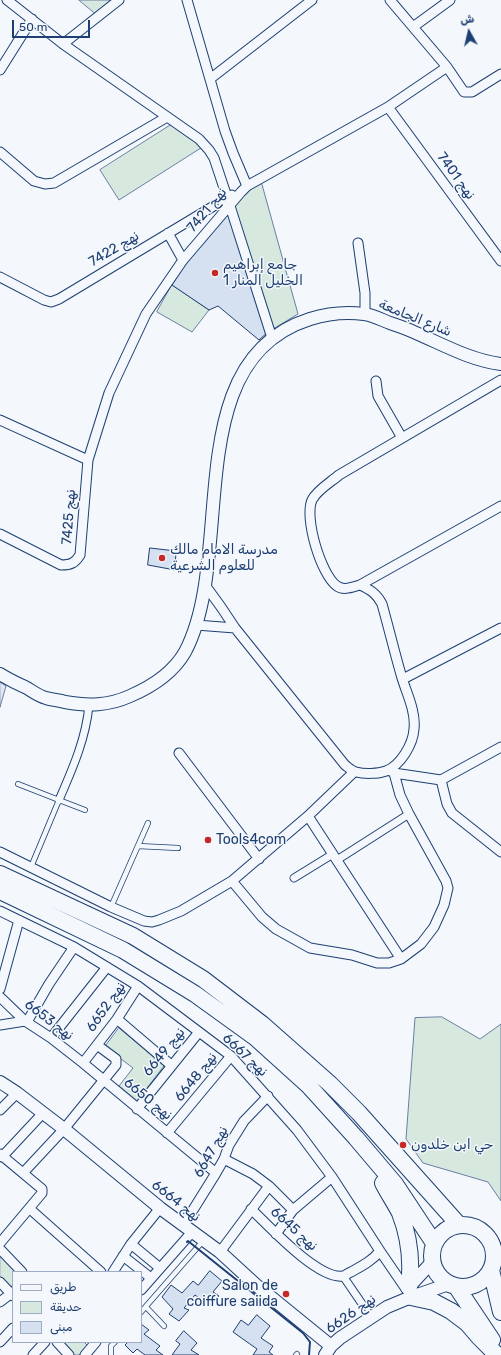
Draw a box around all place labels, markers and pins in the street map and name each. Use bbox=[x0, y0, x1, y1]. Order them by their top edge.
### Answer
place label: جامع إبراهيم الخليل المنار 1 bbox=[223, 257, 303, 290]
marker: جامع إبراهيم الخليل المنار 1 bbox=[210, 268, 220, 278]
place label: مدرسة الامام مالك للعلوم الشرعية bbox=[170, 542, 278, 574]
marker: مدرسة الامام مالك للعلوم الشرعية bbox=[157, 553, 167, 563]
place label: Tools4com bbox=[216, 832, 286, 848]
marker: Tools4com bbox=[203, 835, 213, 845]
place label: حي ابن خلدون bbox=[411, 1137, 493, 1153]
marker: حي ابن خلدون bbox=[398, 1140, 408, 1150]
place label: Salon de coiffure saiida bbox=[187, 1278, 278, 1310]
marker: Salon de coiffure saiida bbox=[281, 1289, 291, 1299]

